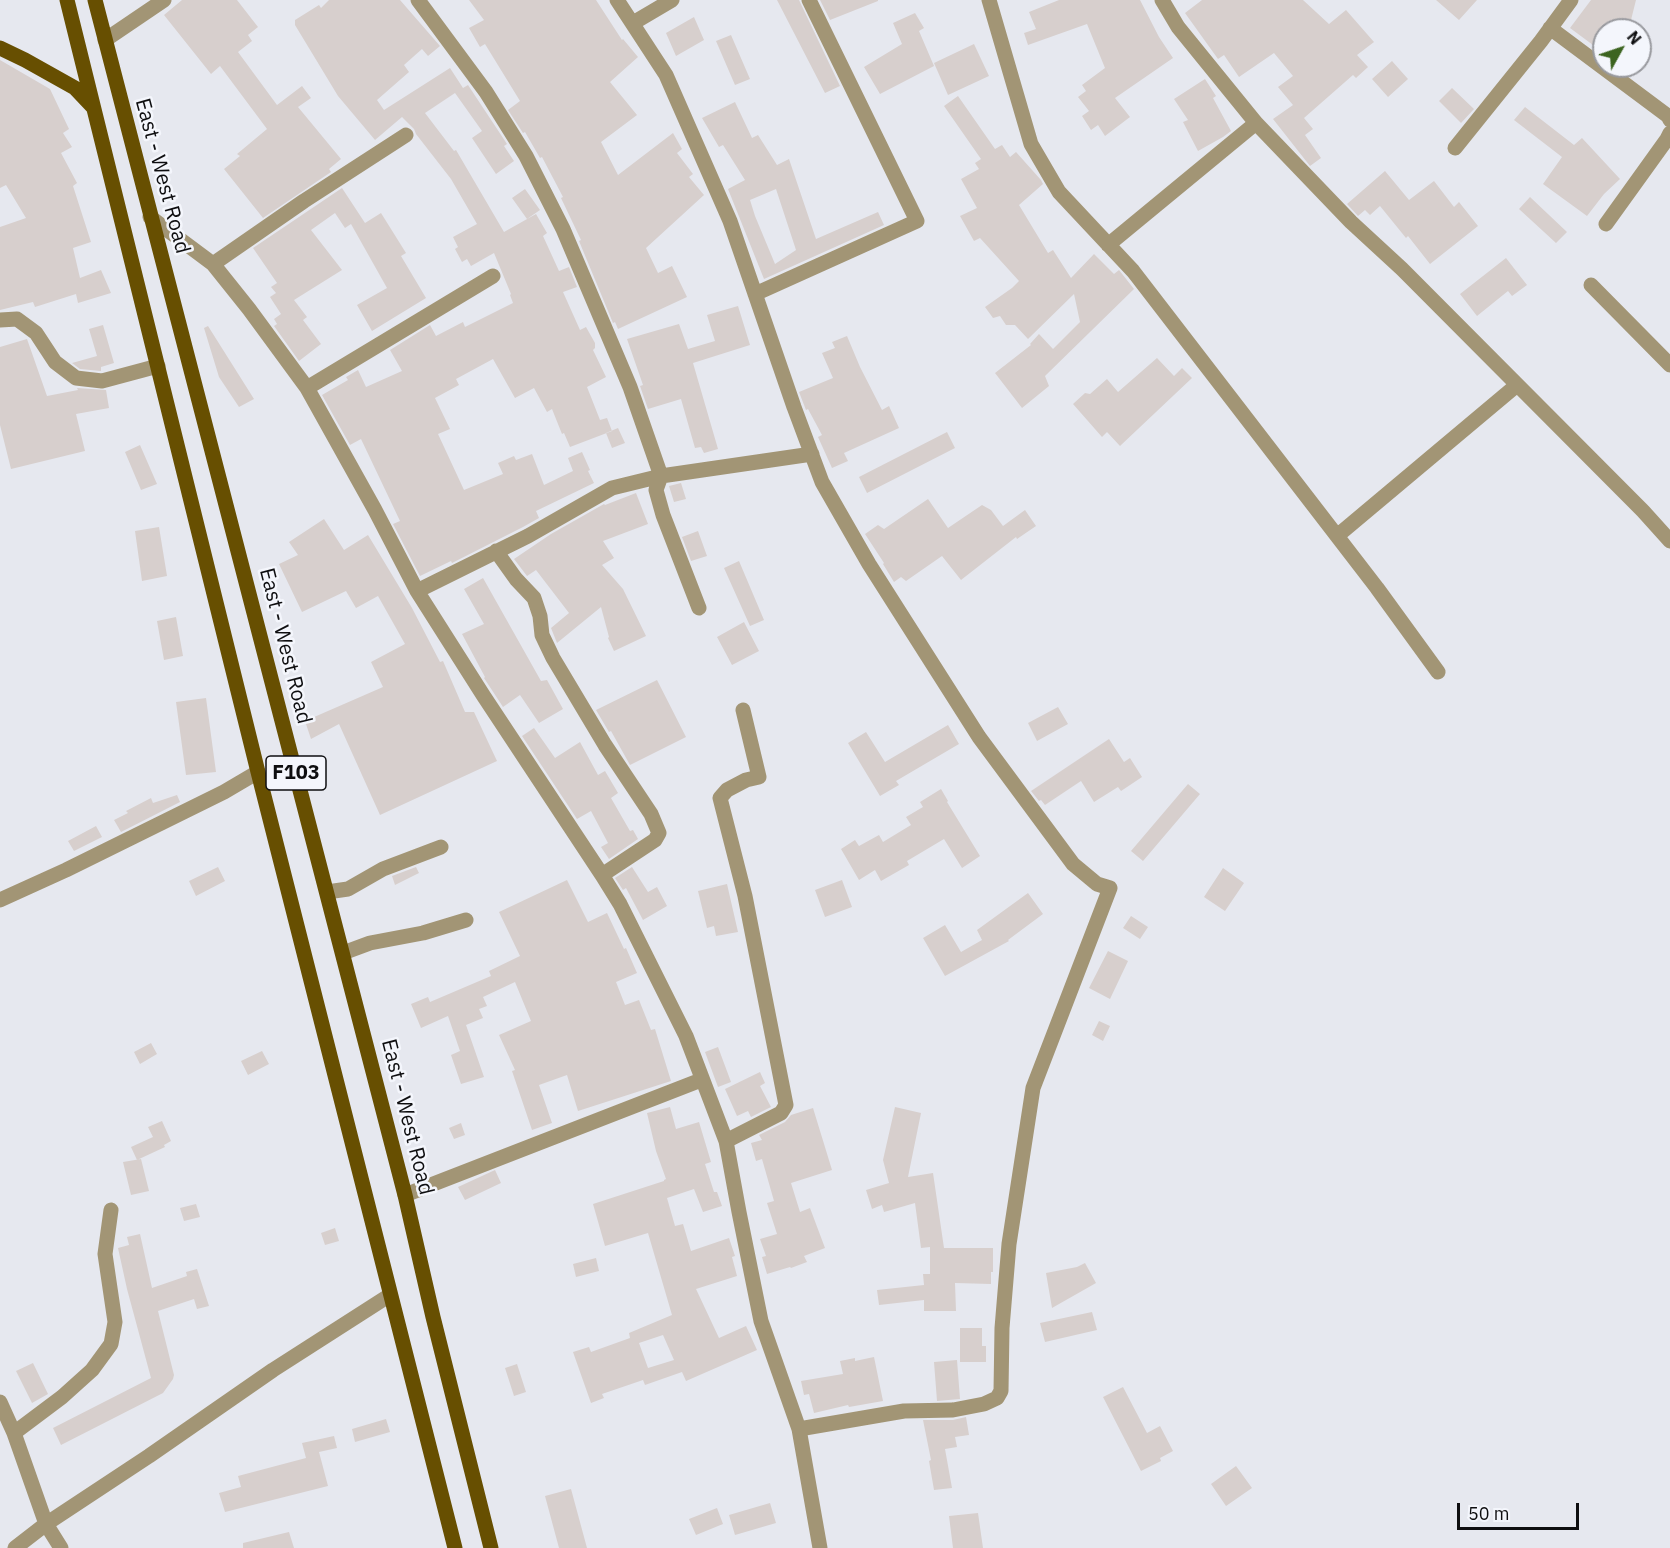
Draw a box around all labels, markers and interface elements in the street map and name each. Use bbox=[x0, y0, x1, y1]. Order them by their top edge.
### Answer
north arrow bbox=[1592, 18, 1652, 78]
text: N bbox=[1623, 27, 1646, 49]
street label: East - West Road bbox=[129, 96, 195, 256]
street label: East - West Road bbox=[253, 565, 317, 727]
road number: F103 bbox=[266, 756, 326, 790]
street label: East - West Road bbox=[375, 1036, 439, 1198]
scale bar bbox=[1460, 1491, 1582, 1529]
text: 50 m bbox=[1468, 1502, 1510, 1525]

